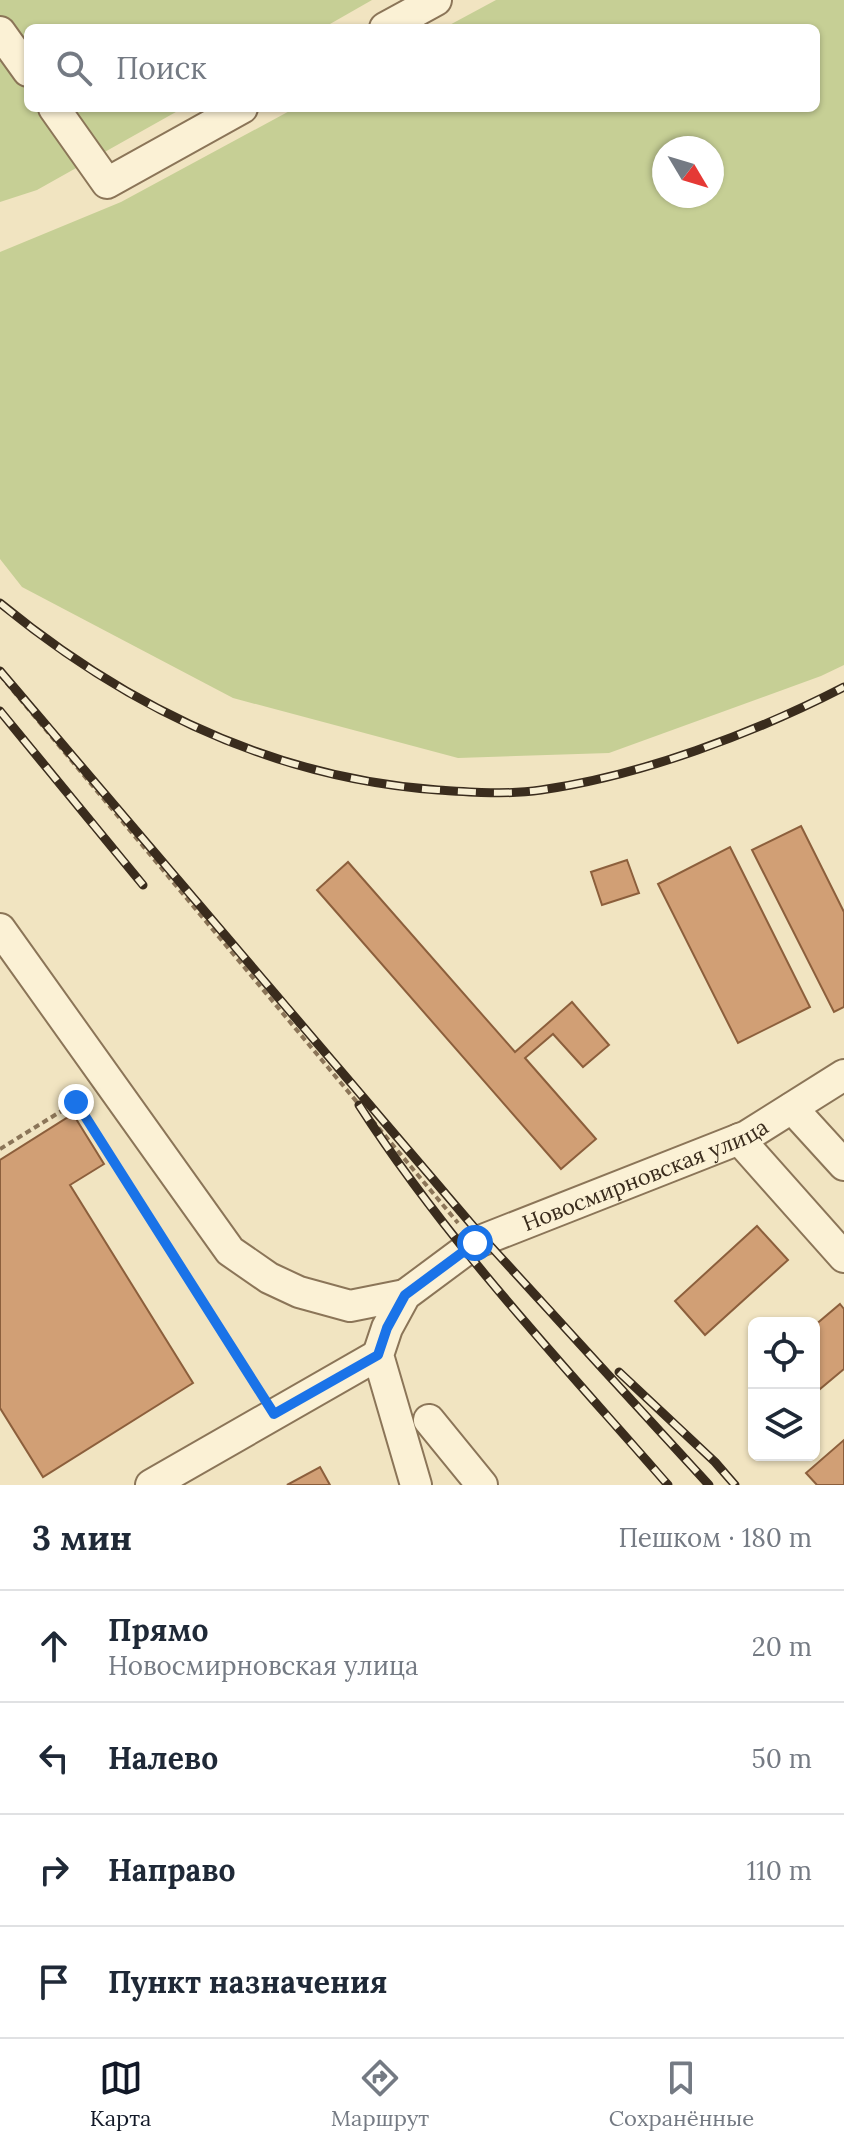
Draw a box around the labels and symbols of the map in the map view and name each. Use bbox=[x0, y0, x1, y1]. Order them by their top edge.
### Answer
north arrow bbox=[652, 136, 724, 208]
route end bbox=[58, 1084, 94, 1120]
street label: Новосмирновская улица bbox=[518, 1112, 773, 1237]
route start bbox=[457, 1225, 493, 1261]

